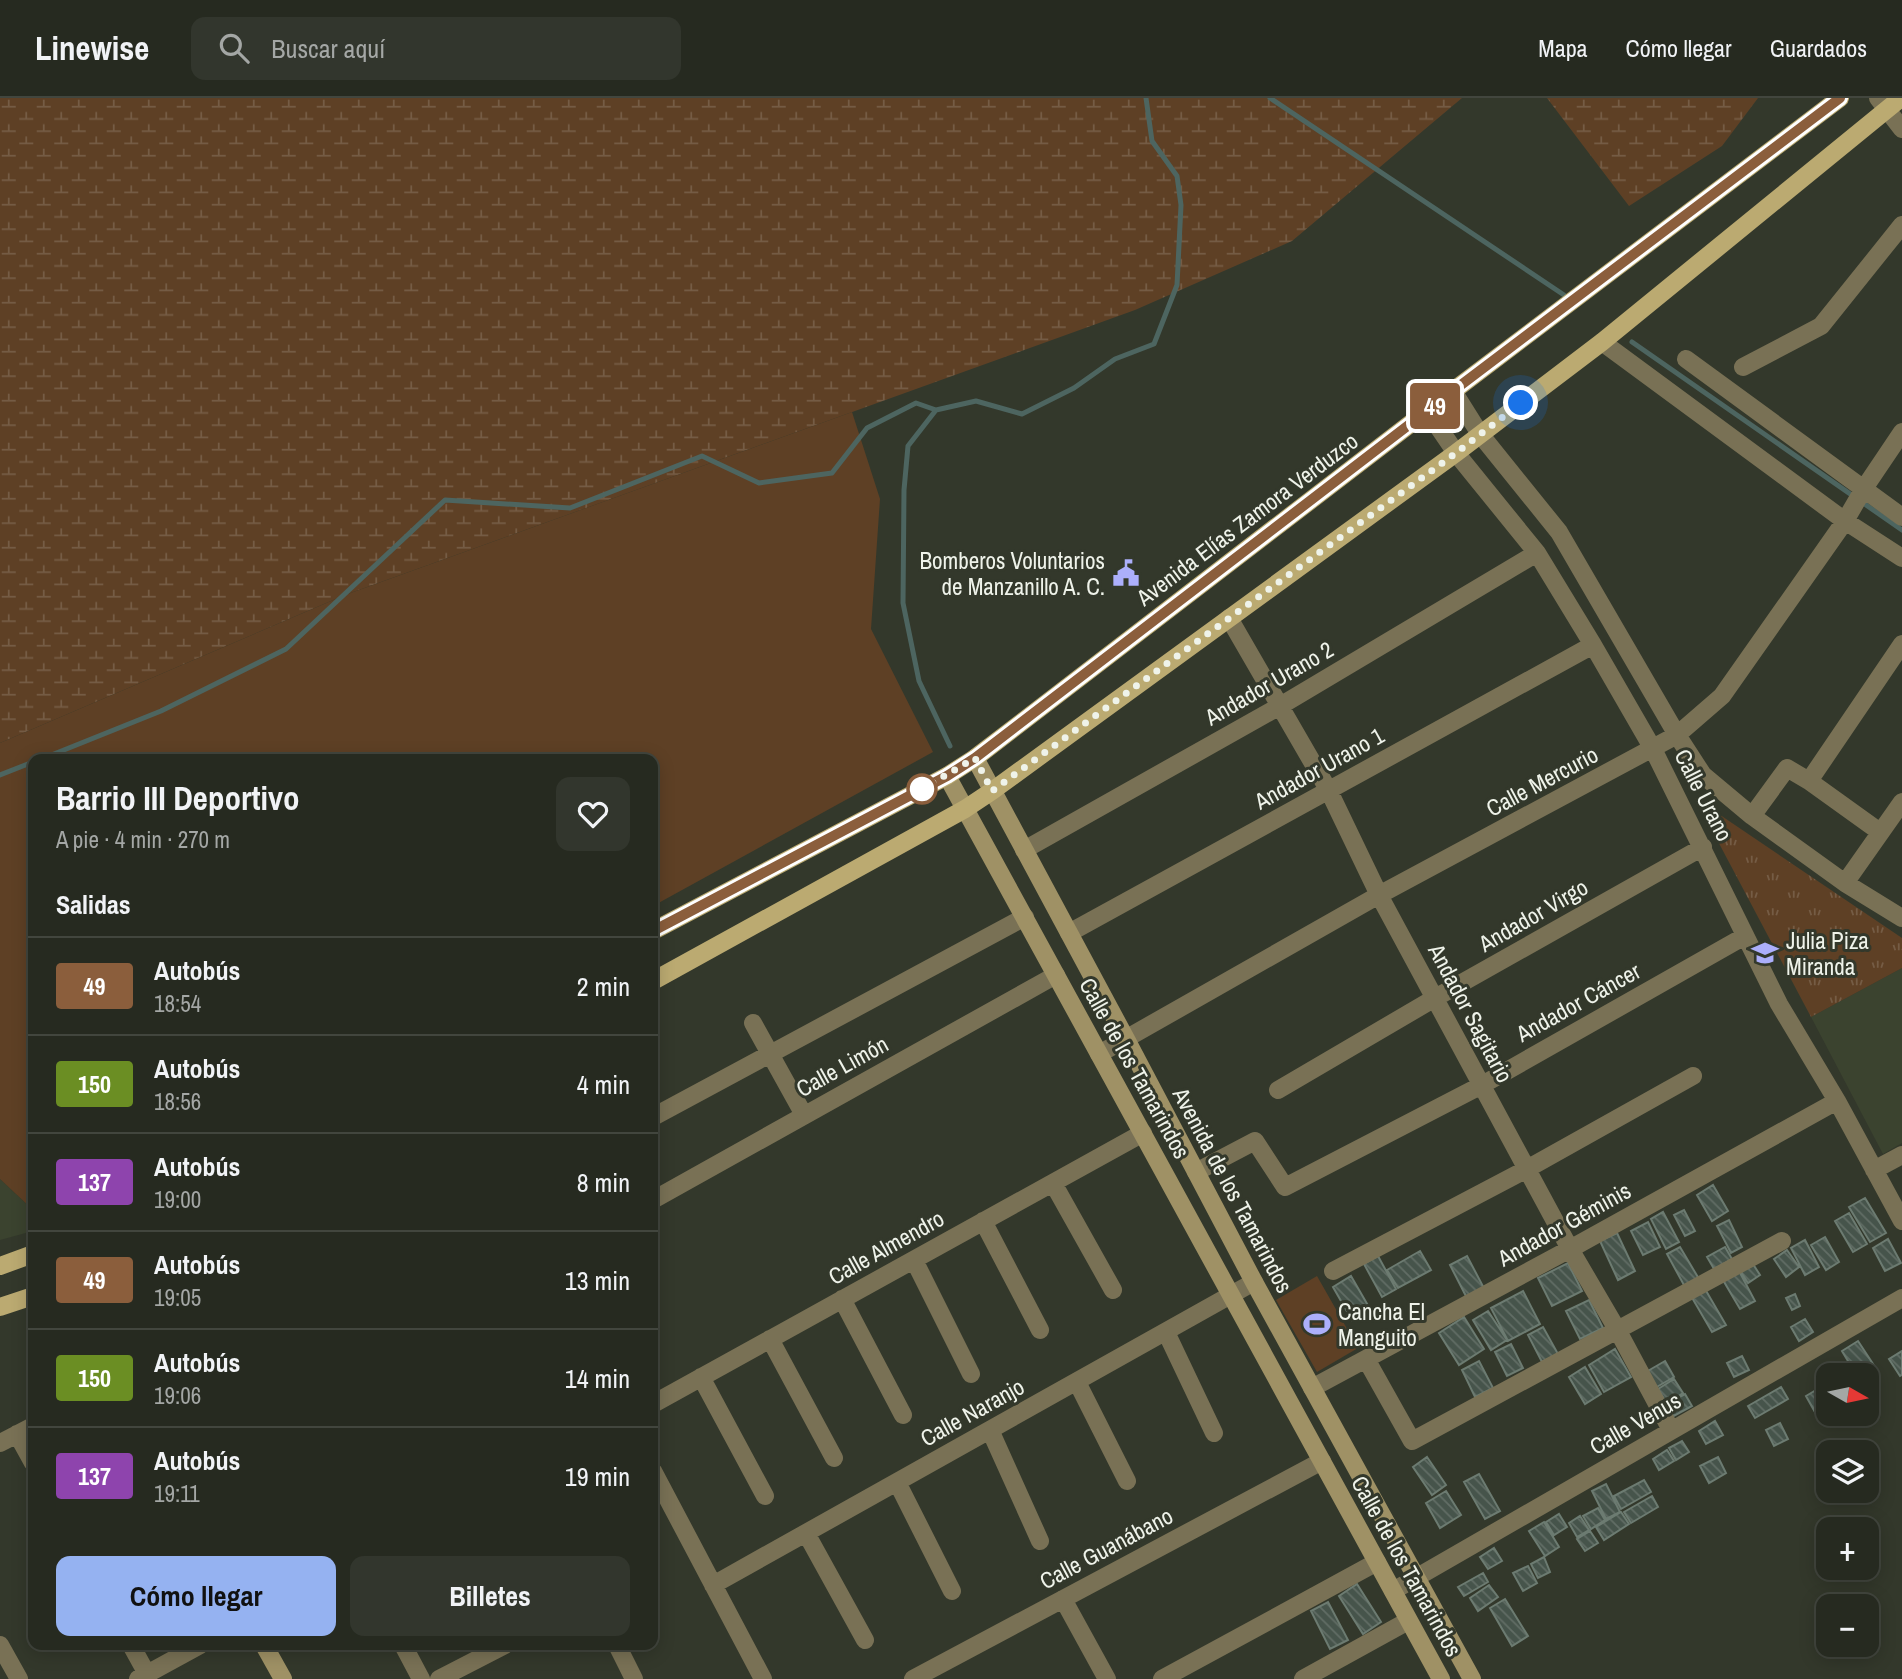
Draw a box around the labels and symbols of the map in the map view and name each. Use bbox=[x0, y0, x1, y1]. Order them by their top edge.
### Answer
line badge: 49 bbox=[1404, 383, 1466, 429]
your location bbox=[1503, 385, 1538, 420]
street label: Avenida Elías Zamora Verduzco bbox=[1129, 425, 1364, 613]
place label: Bomberos Voluntarios de Manzanillo A. C. bbox=[919, 545, 1105, 602]
public building icon: Bomberos Voluntarios de Manzanillo A. C. bbox=[1111, 558, 1141, 588]
street label: Andador Urano 2 bbox=[1198, 634, 1339, 733]
street label: Andador Urano 1 bbox=[1248, 719, 1390, 817]
street label: Calle Mercurio bbox=[1481, 739, 1603, 823]
street label: Calle Urano bbox=[1668, 744, 1740, 846]
unlabelled marker bbox=[907, 774, 937, 804]
street label: Andador Virgo bbox=[1472, 871, 1593, 959]
place label: Julia Piza Miranda bbox=[1786, 925, 1869, 982]
street label: Andador Sagitario bbox=[1421, 937, 1521, 1088]
school or university icon: Julia Piza Miranda bbox=[1750, 938, 1780, 968]
street label: Andador Cáncer bbox=[1510, 955, 1646, 1049]
street label: Calle de los Tamarindos bbox=[1072, 972, 1198, 1164]
street label: Calle Limón bbox=[790, 1028, 894, 1104]
street label: Avenida de los Tamarindos bbox=[1165, 1081, 1300, 1298]
street label: Andador Géminis bbox=[1491, 1175, 1636, 1274]
street label: Calle Almendro bbox=[823, 1202, 949, 1292]
place label: Cancha El Manguito bbox=[1338, 1296, 1425, 1353]
sports icon: Cancha El Manguito bbox=[1302, 1309, 1332, 1339]
north arrow bbox=[1816, 1363, 1880, 1426]
street label: Calle Naranjo bbox=[915, 1371, 1029, 1453]
street label: Calle Venus bbox=[1584, 1384, 1686, 1462]
street label: Calle de los Tamarindos bbox=[1344, 1470, 1470, 1662]
street label: Calle Guanábano bbox=[1034, 1500, 1178, 1596]

